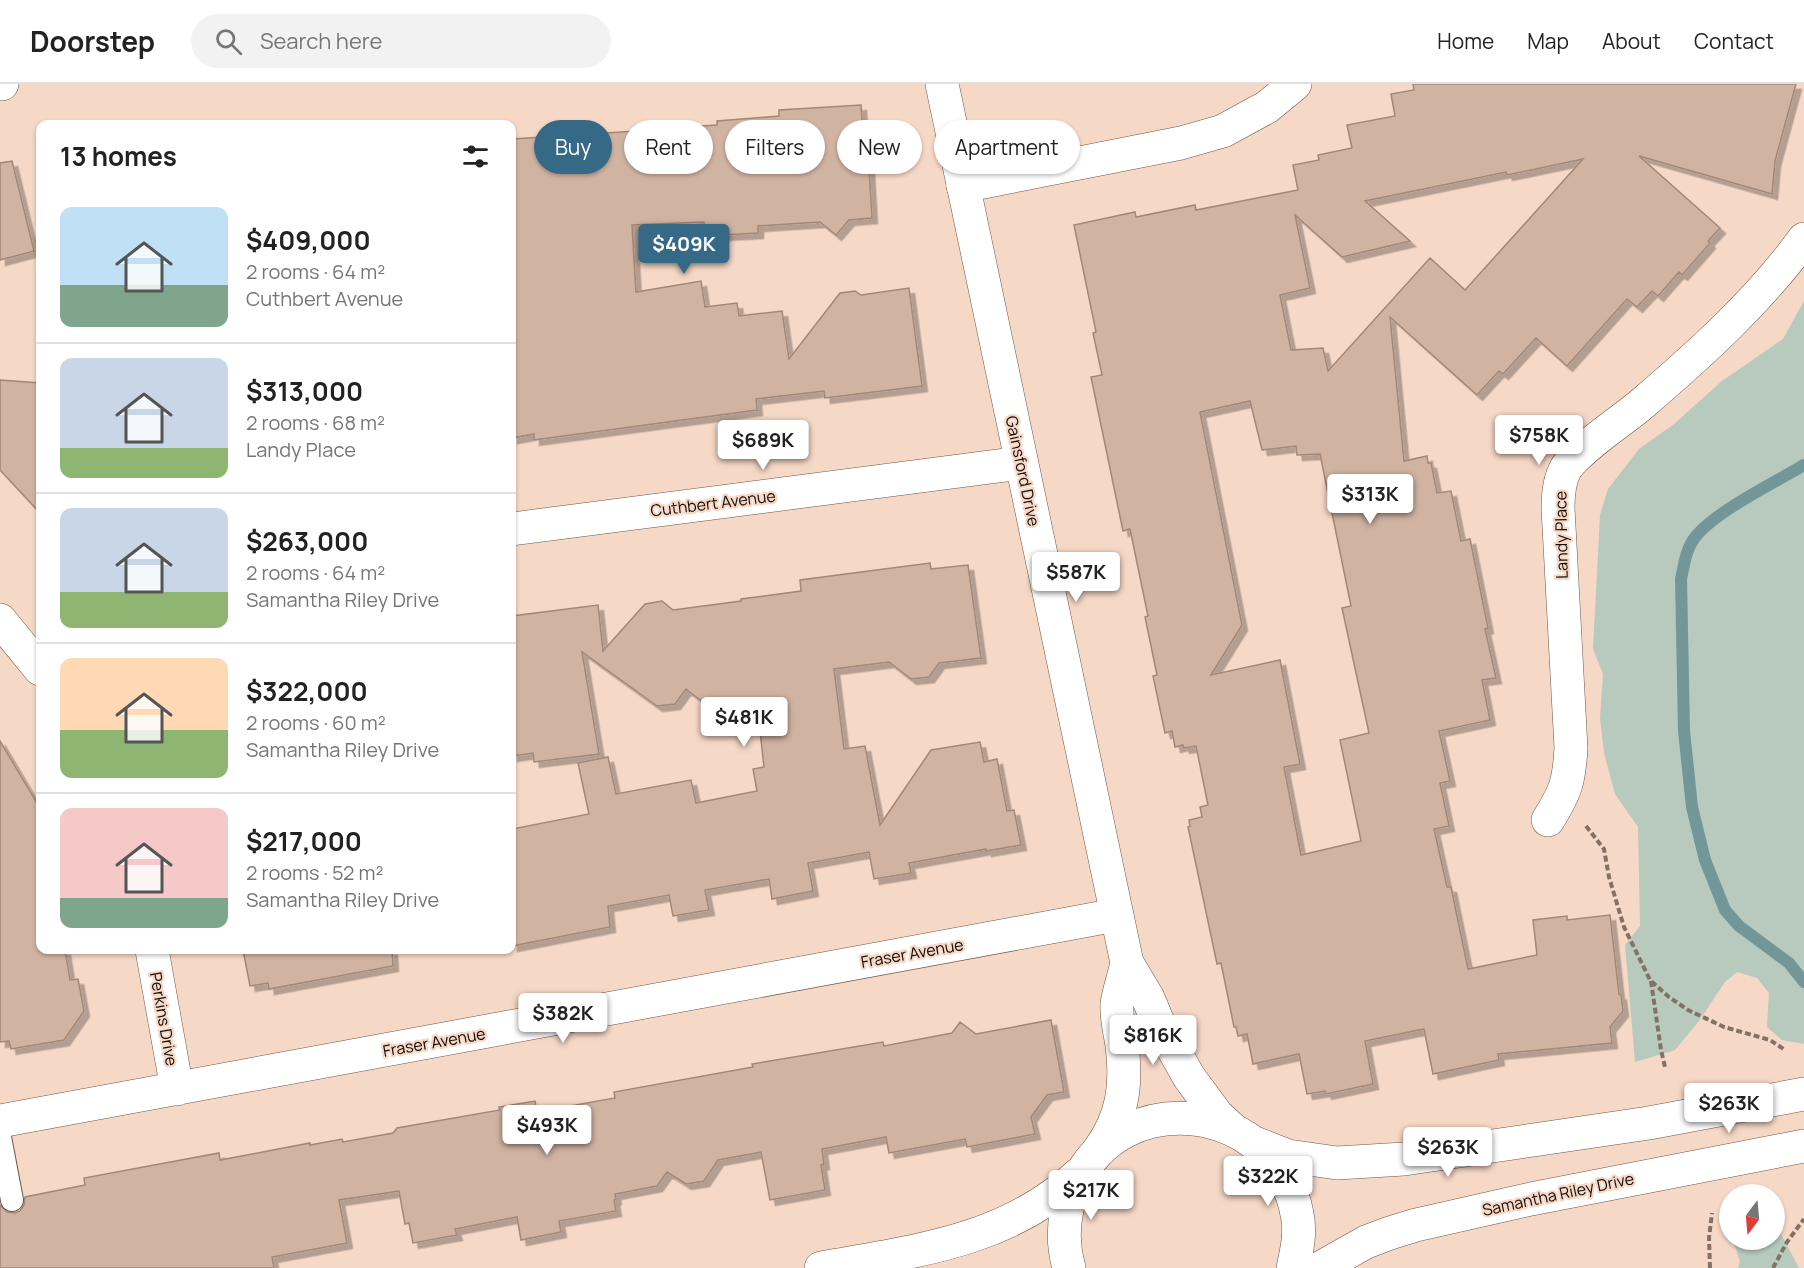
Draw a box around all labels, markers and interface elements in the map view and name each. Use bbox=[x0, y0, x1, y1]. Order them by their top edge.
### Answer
search box bbox=[191, 14, 611, 68]
text: Doorstep bbox=[30, 22, 155, 60]
icon: search bbox=[212, 25, 245, 58]
text: Search here bbox=[260, 26, 382, 56]
text: Home bbox=[1437, 27, 1494, 55]
text: Map bbox=[1527, 27, 1569, 55]
text: About bbox=[1602, 27, 1661, 55]
text: Contact bbox=[1694, 27, 1774, 55]
chip: Buy bbox=[534, 120, 612, 174]
chip: Rent bbox=[624, 120, 713, 174]
chip: Filters bbox=[725, 120, 825, 174]
chip: New bbox=[837, 120, 922, 174]
chip: Apartment bbox=[934, 120, 1080, 174]
text: 13 homes bbox=[60, 138, 177, 174]
icon: filters bbox=[459, 140, 492, 173]
text: $409,000 bbox=[246, 222, 371, 258]
pin: $409K bbox=[642, 224, 726, 275]
text: $409K bbox=[652, 230, 716, 257]
icon: home bbox=[108, 231, 180, 303]
text: 2 rooms · 64 m² bbox=[246, 258, 385, 285]
text: Cuthbert Avenue bbox=[246, 285, 403, 312]
text: $313,000 bbox=[246, 373, 363, 409]
icon: home bbox=[108, 382, 180, 454]
text: 2 rooms · 68 m² bbox=[246, 409, 385, 436]
street label: Gainsford Drive bbox=[1001, 414, 1045, 528]
pin: $758K bbox=[1497, 415, 1581, 466]
pin: $689K bbox=[721, 420, 805, 471]
text: $758K bbox=[1509, 421, 1569, 448]
text: $689K bbox=[732, 426, 794, 453]
text: Landy Place bbox=[246, 436, 356, 463]
pin: $313K bbox=[1328, 474, 1412, 525]
text: $313K bbox=[1341, 480, 1399, 507]
street label: Cuthbert Avenue bbox=[649, 484, 777, 522]
street label: Landy Place bbox=[1549, 491, 1573, 579]
text: $263,000 bbox=[246, 523, 368, 559]
icon: home bbox=[108, 532, 180, 604]
pin: $587K bbox=[1034, 552, 1118, 603]
text: $587K bbox=[1046, 558, 1106, 585]
text: 2 rooms · 64 m² bbox=[246, 559, 385, 586]
text: Samantha Riley Drive bbox=[246, 586, 439, 613]
text: $322,000 bbox=[246, 673, 368, 709]
icon: home bbox=[108, 682, 180, 754]
pin: $481K bbox=[702, 697, 786, 748]
text: $481K bbox=[715, 703, 773, 730]
text: 2 rooms · 60 m² bbox=[246, 709, 386, 736]
text: Samantha Riley Drive bbox=[246, 736, 439, 763]
text: $217,000 bbox=[246, 823, 362, 859]
icon: home bbox=[108, 832, 180, 904]
text: 2 rooms · 52 m² bbox=[246, 859, 383, 886]
text: Samantha Riley Drive bbox=[246, 886, 439, 913]
street label: Fraser Avenue bbox=[859, 933, 965, 973]
street label: Perkins Drive bbox=[145, 970, 183, 1068]
pin: $382K bbox=[521, 993, 605, 1044]
text: $382K bbox=[532, 999, 594, 1026]
pin: $816K bbox=[1111, 1015, 1195, 1066]
text: $816K bbox=[1124, 1021, 1182, 1048]
street label: Fraser Avenue bbox=[381, 1022, 487, 1062]
pin: $263K bbox=[1687, 1083, 1771, 1134]
text: $263K bbox=[1698, 1089, 1760, 1116]
pin: $493K bbox=[505, 1105, 589, 1156]
text: $493K bbox=[516, 1111, 578, 1138]
pin: $263K bbox=[1406, 1127, 1490, 1178]
text: $263K bbox=[1417, 1133, 1479, 1160]
pin: $322K bbox=[1226, 1156, 1310, 1207]
text: $322K bbox=[1238, 1162, 1298, 1189]
street label: Samantha Riley Drive bbox=[1480, 1167, 1636, 1221]
pin: $217K bbox=[1049, 1170, 1133, 1221]
text: $217K bbox=[1063, 1176, 1119, 1203]
north arrow bbox=[1719, 1184, 1785, 1250]
map controls bbox=[1719, 1184, 1785, 1250]

